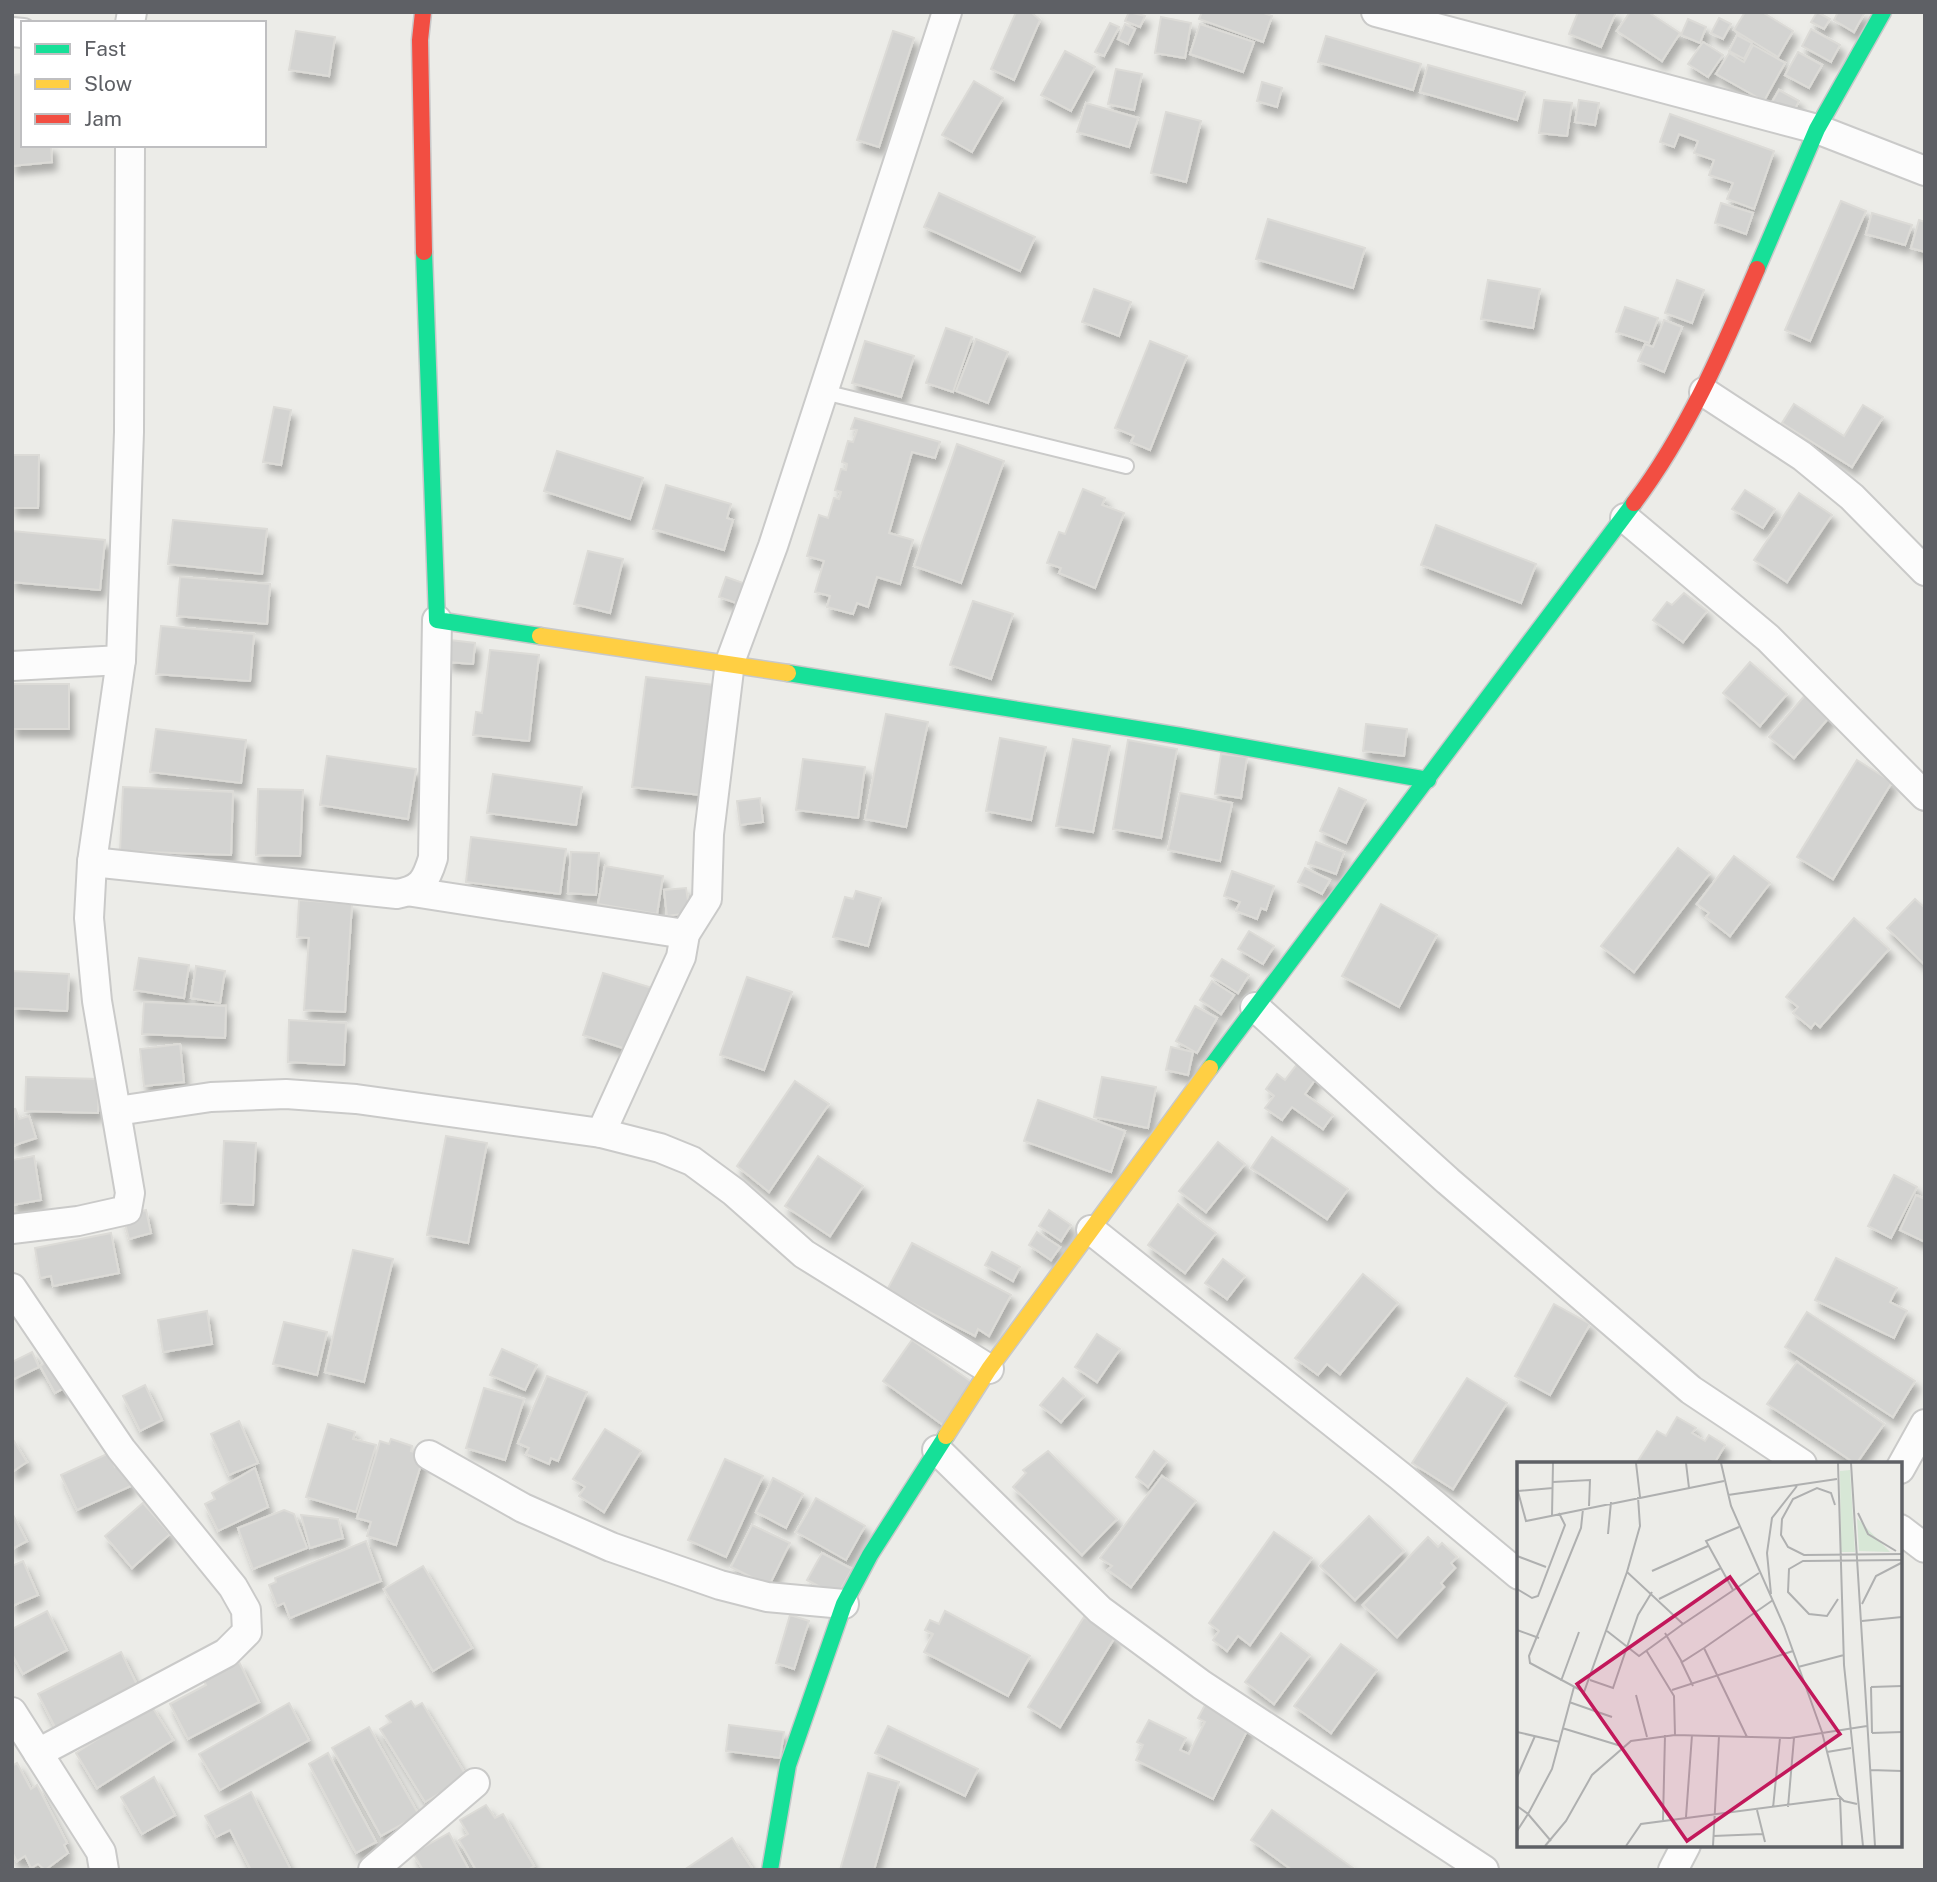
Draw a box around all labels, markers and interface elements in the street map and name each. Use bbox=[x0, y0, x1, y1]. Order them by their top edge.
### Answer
legend bbox=[21, 21, 266, 147]
text: Fast bbox=[84, 36, 126, 61]
text: Slow bbox=[84, 71, 132, 96]
text: Jam bbox=[84, 106, 122, 131]
inset map bbox=[1517, 1462, 1902, 1847]

